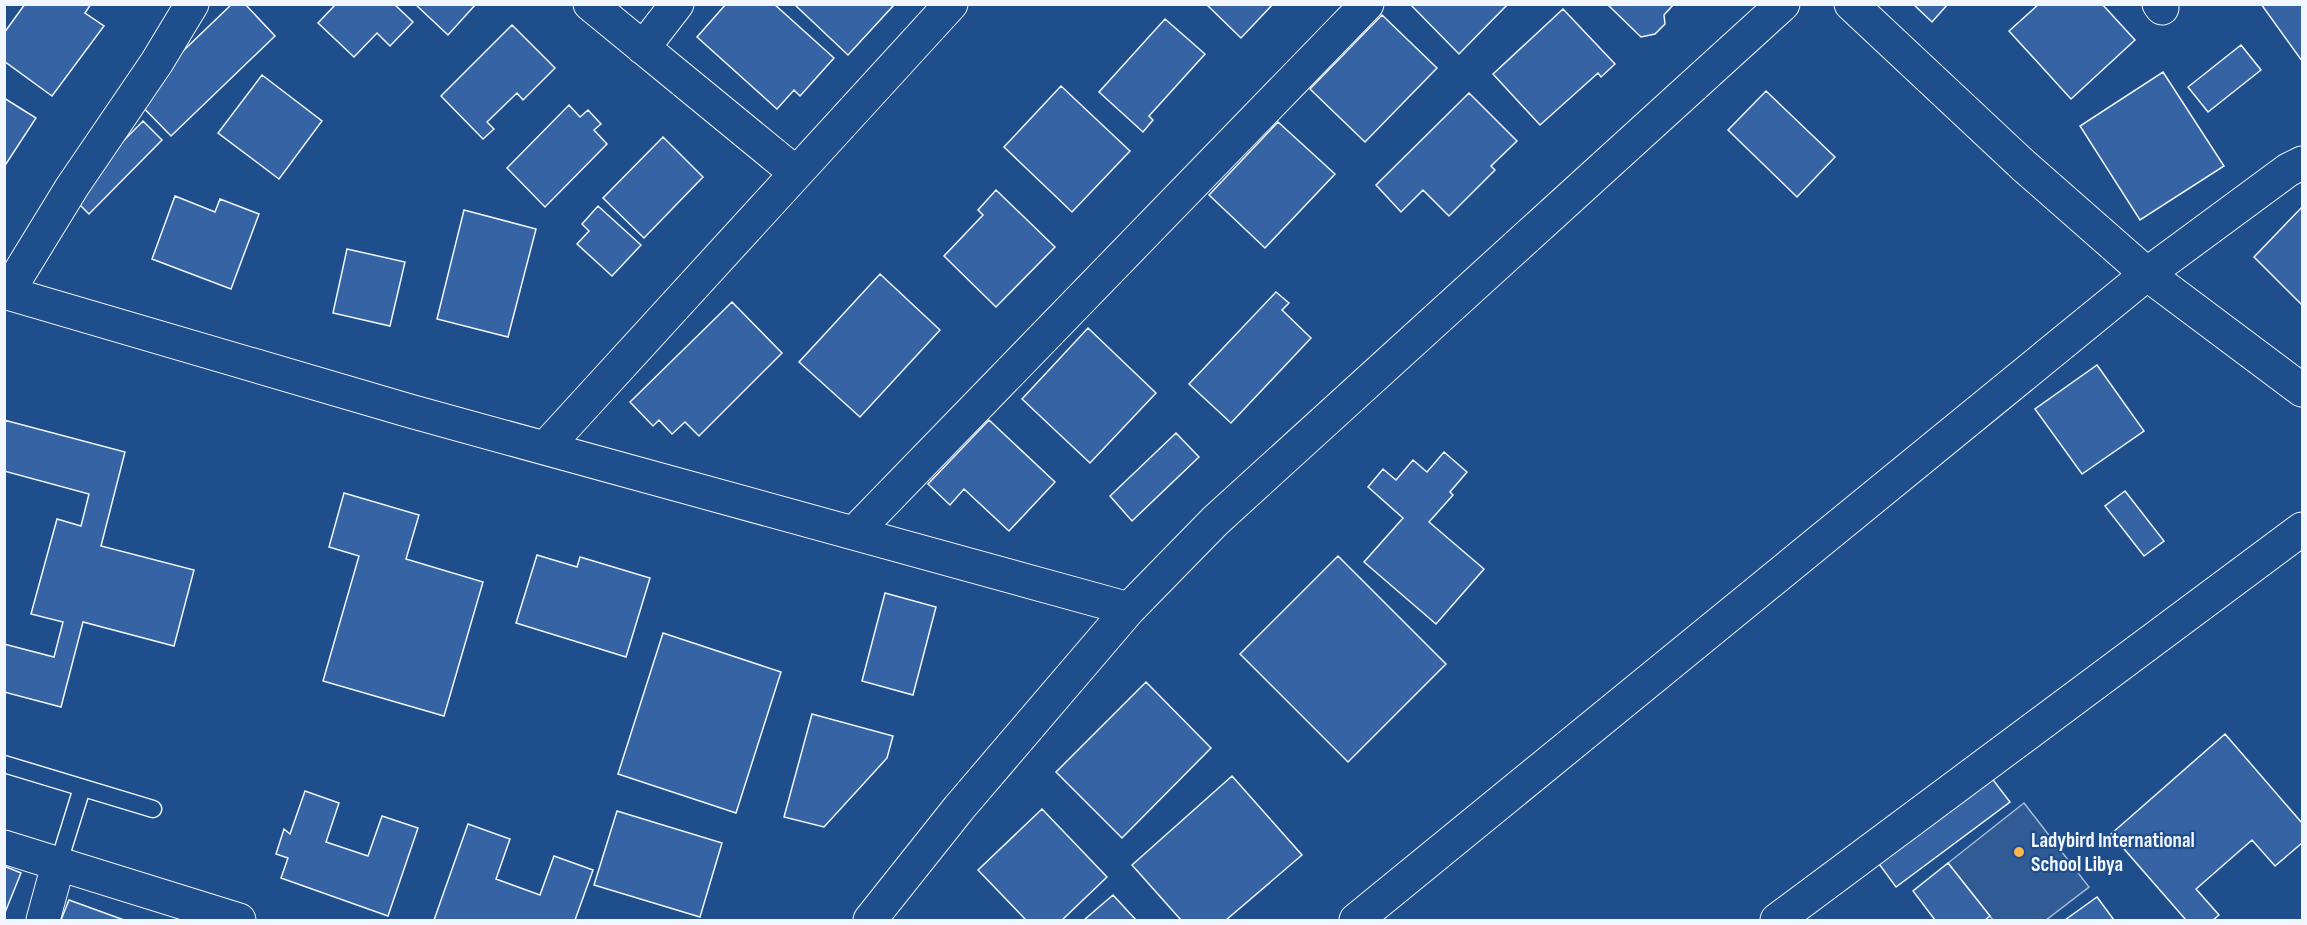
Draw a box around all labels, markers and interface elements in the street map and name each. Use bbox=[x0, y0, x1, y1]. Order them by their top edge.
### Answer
place label: Ladybird International School Libya bbox=[2031, 828, 2195, 877]
marker: Ladybird International School Libya bbox=[2012, 845, 2026, 859]

